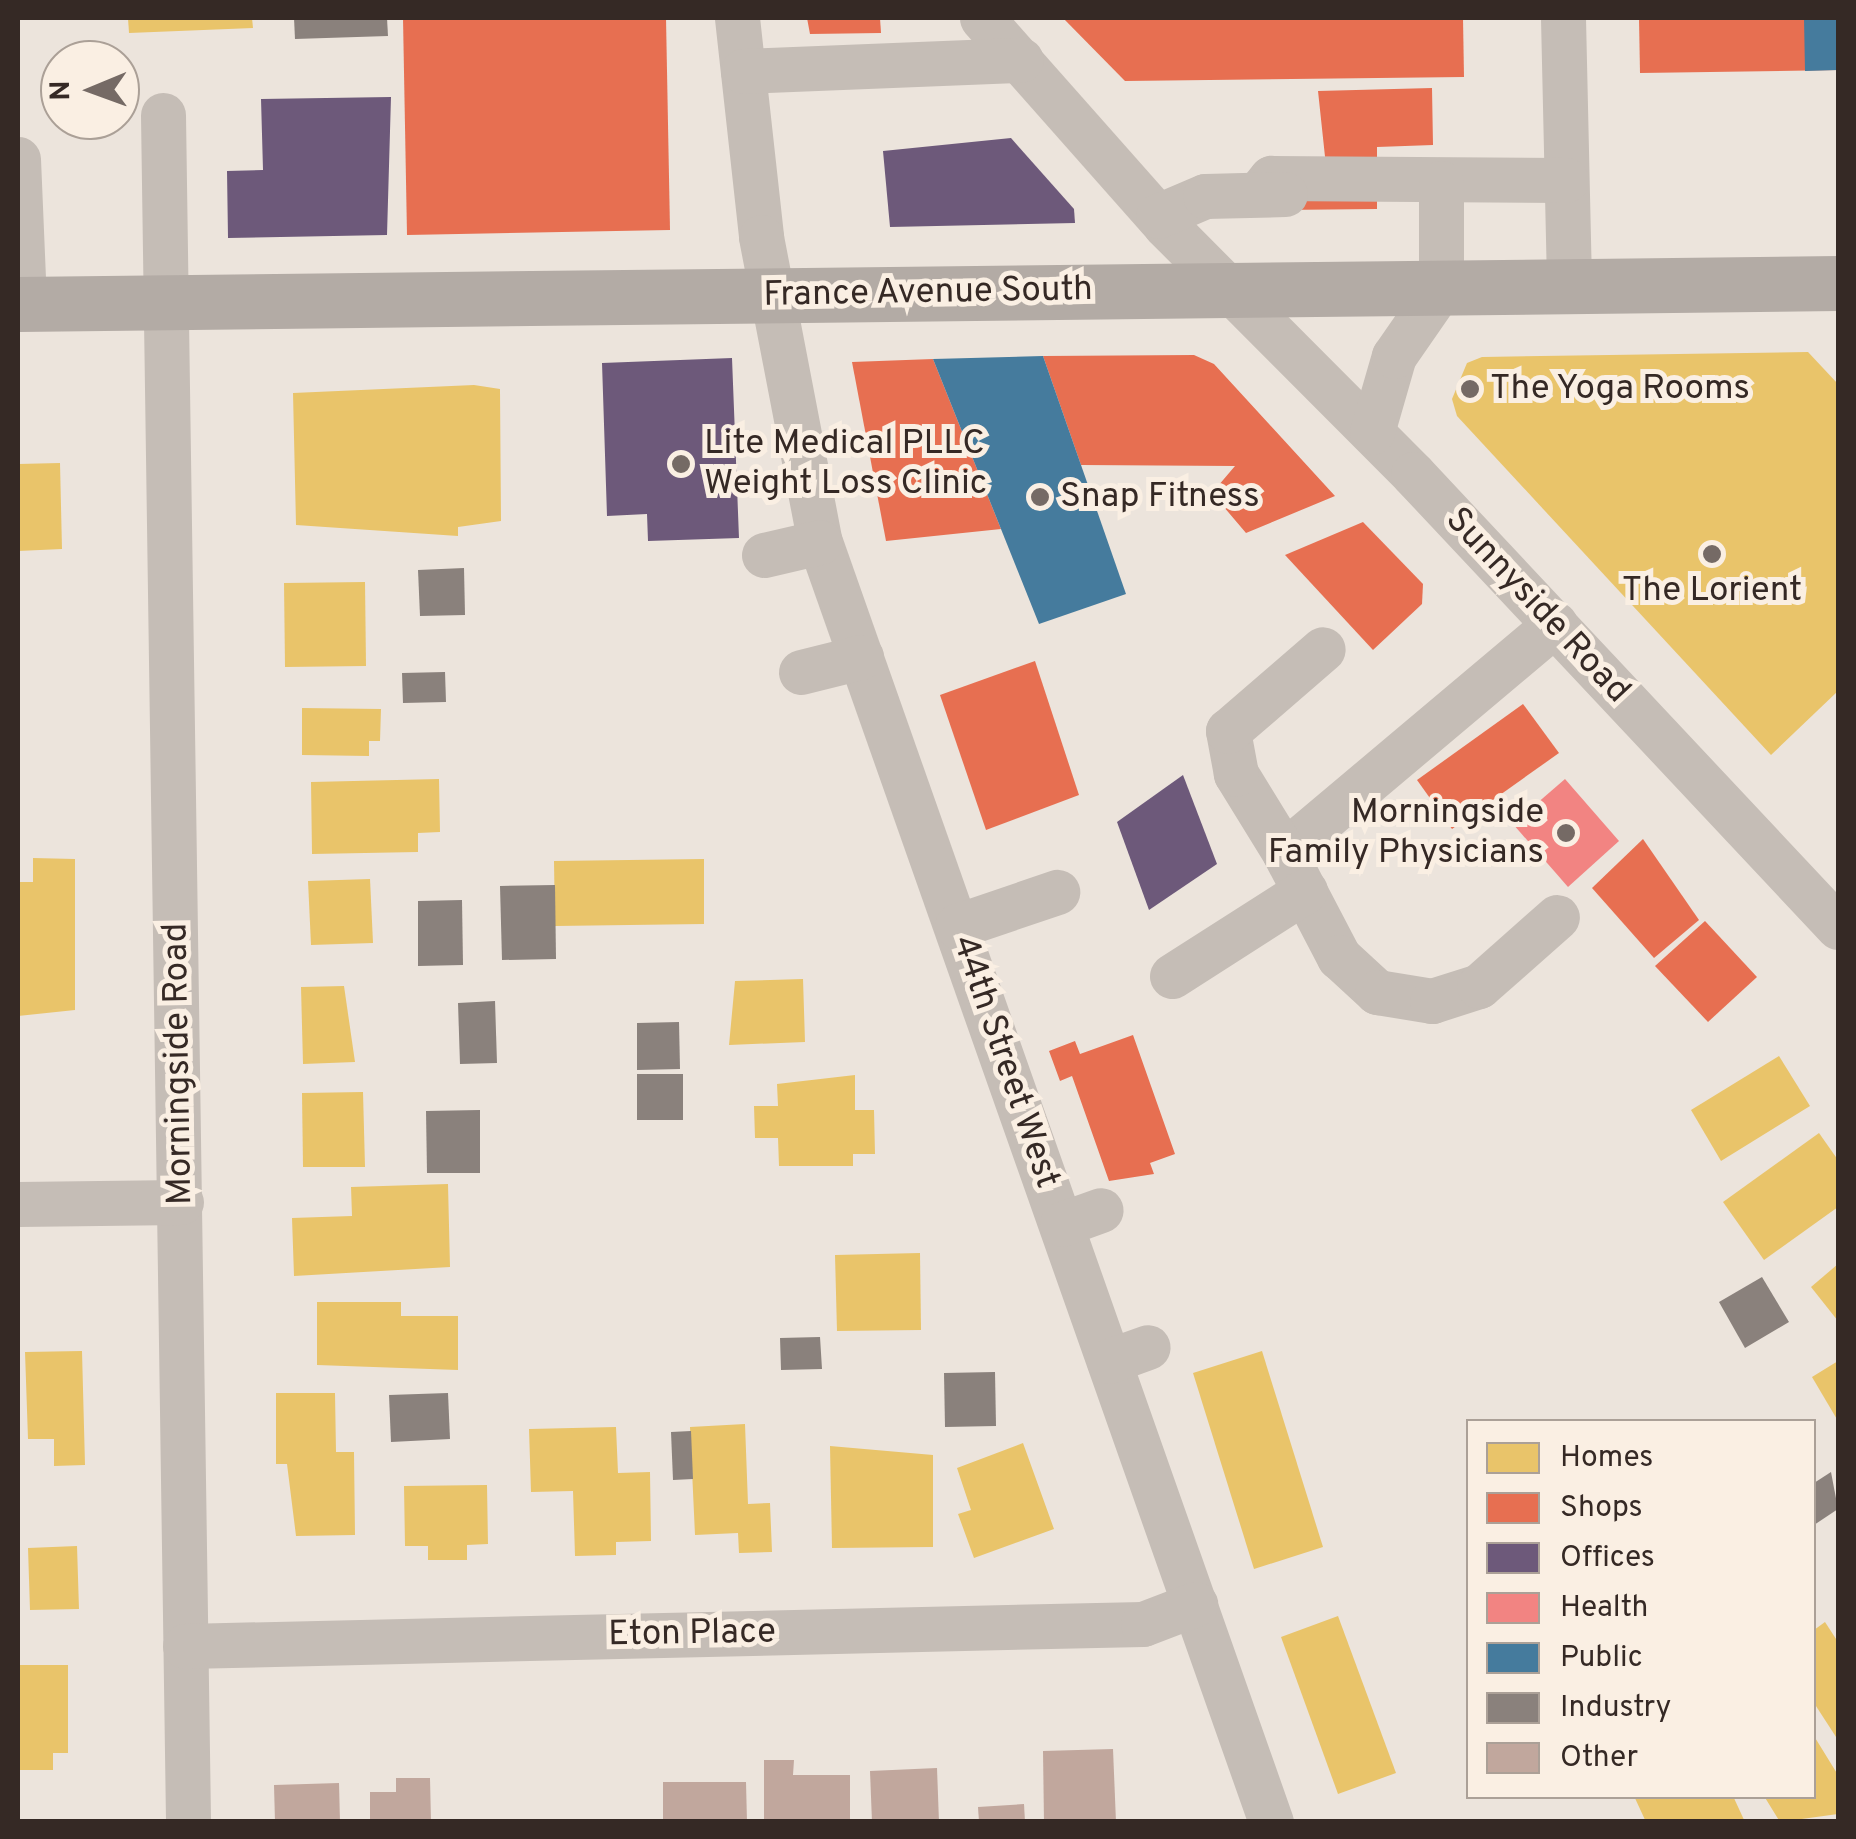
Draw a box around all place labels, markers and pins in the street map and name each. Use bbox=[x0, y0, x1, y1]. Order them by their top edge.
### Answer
place label: The Yoga Rooms bbox=[1490, 368, 1751, 410]
marker: The Yoga Rooms bbox=[1459, 378, 1481, 400]
place label: Lite Medical PLLC Weight Loss Clinic bbox=[704, 423, 987, 505]
marker: Lite Medical PLLC Weight Loss Clinic bbox=[668, 451, 694, 477]
place label: Snap Fitness bbox=[1060, 476, 1260, 518]
marker: Snap Fitness bbox=[1029, 486, 1051, 508]
marker: The Lorient bbox=[1701, 543, 1723, 565]
place label: The Lorient bbox=[1622, 570, 1802, 612]
place label: Morningside Family Physicians bbox=[1268, 792, 1544, 874]
marker: Morningside Family Physicians bbox=[1553, 820, 1579, 846]

